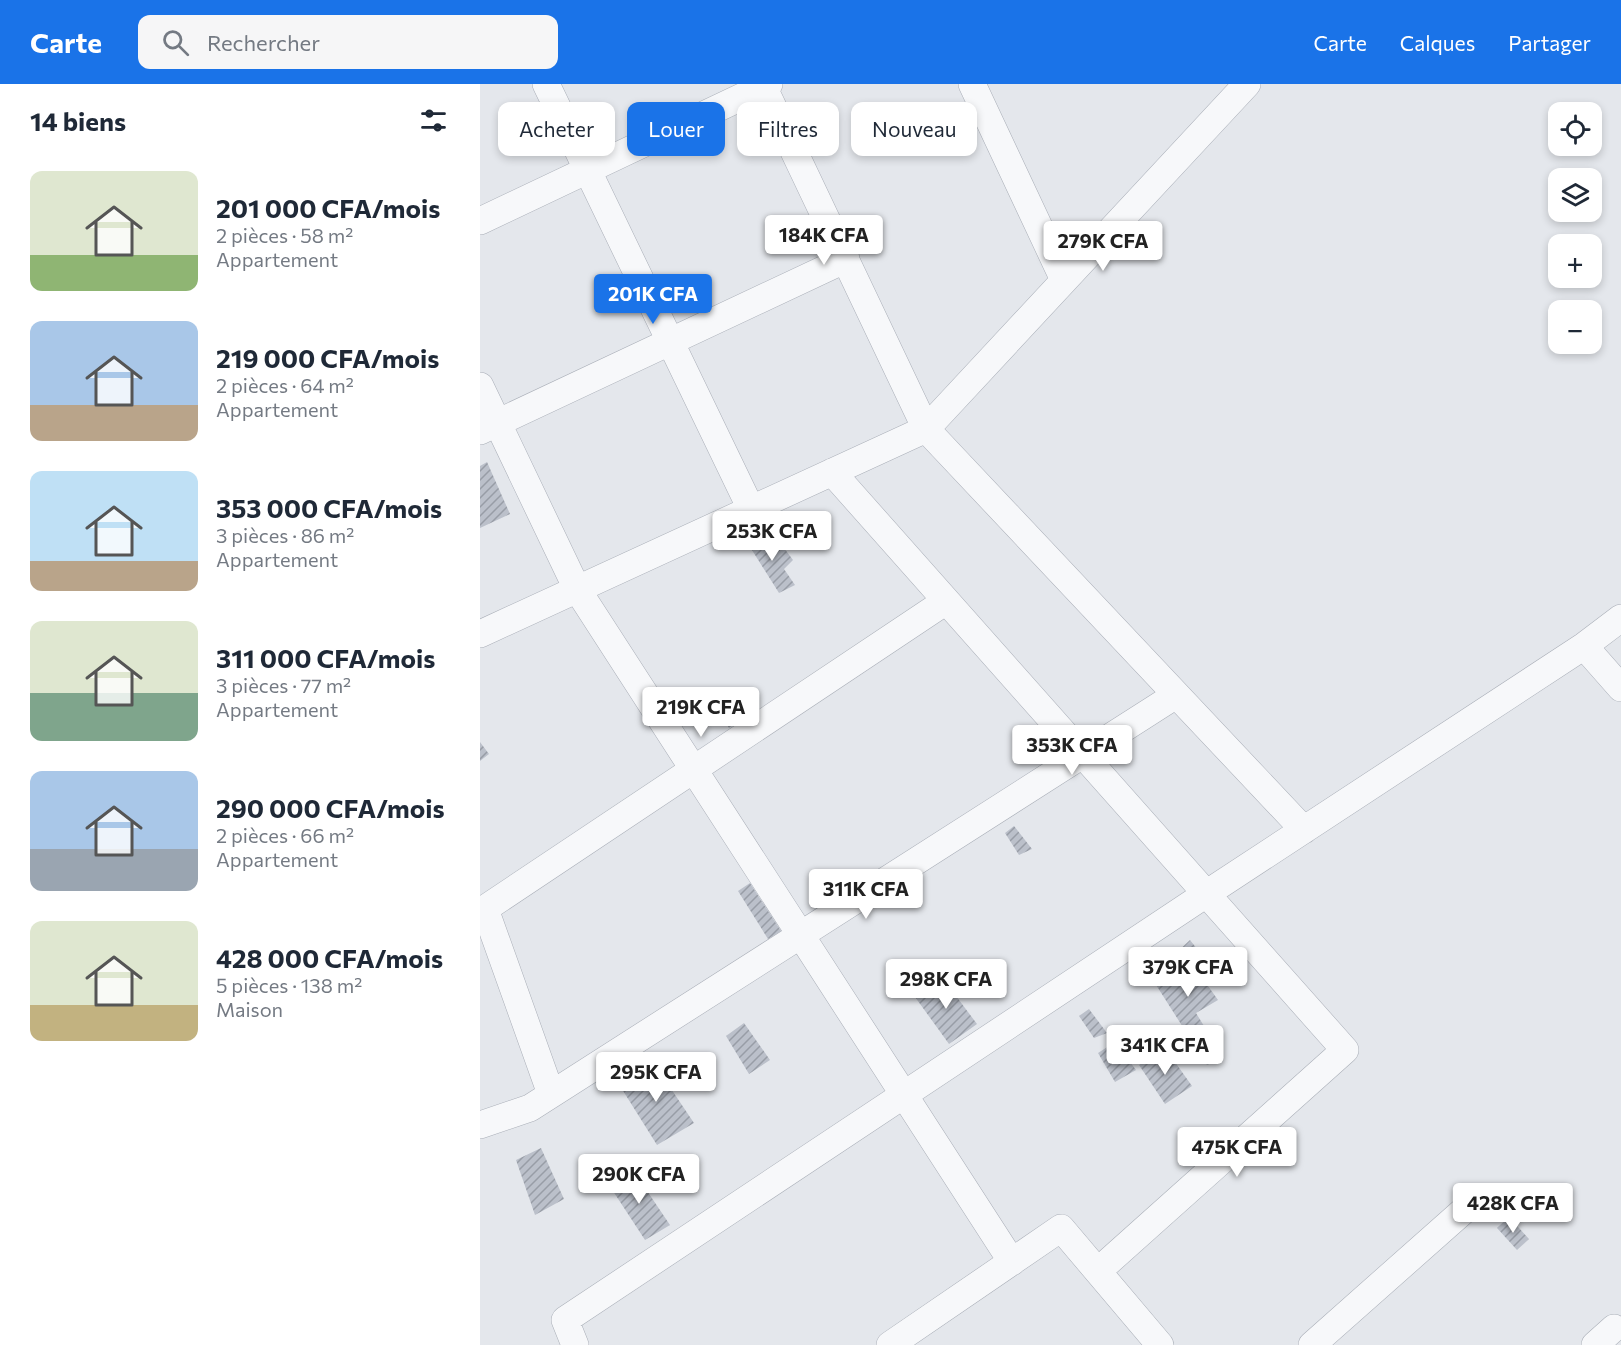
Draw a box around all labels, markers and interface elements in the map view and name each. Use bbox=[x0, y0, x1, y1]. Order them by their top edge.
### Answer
search box bbox=[138, 15, 558, 69]
text: Carte bbox=[30, 25, 102, 59]
icon: search bbox=[159, 26, 192, 59]
text: Rechercher bbox=[207, 29, 320, 56]
text: Carte bbox=[1314, 30, 1367, 55]
text: Calques bbox=[1400, 30, 1475, 55]
text: Partager bbox=[1508, 30, 1591, 55]
chip: Acheter bbox=[498, 102, 615, 156]
chip: Louer bbox=[627, 102, 725, 156]
chip: Filtres bbox=[737, 102, 839, 156]
chip: Nouveau bbox=[851, 102, 977, 156]
map controls bbox=[1548, 102, 1602, 354]
button: locate bbox=[1548, 102, 1602, 156]
icon: filters bbox=[417, 104, 450, 137]
text: 14 biens bbox=[30, 105, 126, 136]
button: layers bbox=[1548, 168, 1602, 222]
text: 201 000 CFA/mois bbox=[216, 192, 440, 223]
icon: home bbox=[78, 195, 150, 267]
pin: 184K CFA bbox=[762, 215, 886, 266]
pin: 279K CFA bbox=[1041, 221, 1165, 272]
text: 184K CFA bbox=[779, 222, 869, 246]
text: 2 pièces · 58 m² bbox=[216, 223, 353, 247]
text: 279K CFA bbox=[1057, 228, 1149, 252]
button: + bbox=[1548, 234, 1602, 288]
text: Appartement bbox=[216, 247, 338, 271]
pin: 201K CFA bbox=[591, 274, 715, 325]
text: 201K CFA bbox=[608, 281, 698, 305]
button: − bbox=[1548, 300, 1602, 354]
text: 219 000 CFA/mois bbox=[216, 342, 439, 373]
icon: home bbox=[78, 345, 150, 417]
text: 2 pièces · 64 m² bbox=[216, 373, 354, 397]
text: Appartement bbox=[216, 397, 338, 421]
text: 353 000 CFA/mois bbox=[216, 492, 442, 523]
icon: home bbox=[78, 495, 150, 567]
pin: 253K CFA bbox=[710, 511, 834, 562]
text: 253K CFA bbox=[726, 518, 818, 542]
text: 3 pièces · 86 m² bbox=[216, 523, 354, 547]
text: Appartement bbox=[216, 547, 338, 571]
text: 311 000 CFA/mois bbox=[216, 642, 435, 673]
icon: home bbox=[78, 645, 150, 717]
text: 3 pièces · 77 m² bbox=[216, 673, 351, 697]
pin: 219K CFA bbox=[639, 687, 763, 738]
text: 219K CFA bbox=[656, 694, 746, 718]
text: Appartement bbox=[216, 697, 338, 721]
pin: 353K CFA bbox=[1010, 725, 1134, 776]
text: 353K CFA bbox=[1026, 732, 1118, 756]
text: 290 000 CFA/mois bbox=[216, 792, 445, 823]
icon: home bbox=[78, 795, 150, 867]
text: 2 pièces · 66 m² bbox=[216, 823, 354, 847]
text: Appartement bbox=[216, 847, 338, 871]
pin: 311K CFA bbox=[804, 869, 928, 920]
text: 311K CFA bbox=[823, 876, 909, 900]
text: 428 000 CFA/mois bbox=[216, 942, 443, 973]
icon: home bbox=[78, 945, 150, 1017]
pin: 379K CFA bbox=[1126, 947, 1250, 998]
text: 379K CFA bbox=[1142, 954, 1234, 978]
pin: 298K CFA bbox=[884, 959, 1008, 1010]
text: 298K CFA bbox=[900, 966, 992, 990]
text: 5 pièces · 138 m² bbox=[216, 973, 362, 997]
text: Maison bbox=[216, 997, 283, 1021]
pin: 341K CFA bbox=[1103, 1025, 1227, 1076]
text: 341K CFA bbox=[1121, 1032, 1209, 1056]
pin: 295K CFA bbox=[594, 1052, 718, 1103]
text: 295K CFA bbox=[610, 1059, 702, 1083]
pin: 475K CFA bbox=[1175, 1127, 1299, 1178]
text: 475K CFA bbox=[1192, 1134, 1282, 1158]
pin: 290K CFA bbox=[577, 1154, 701, 1205]
text: 290K CFA bbox=[592, 1161, 686, 1185]
pin: 428K CFA bbox=[1451, 1183, 1575, 1234]
text: 428K CFA bbox=[1467, 1190, 1559, 1214]

